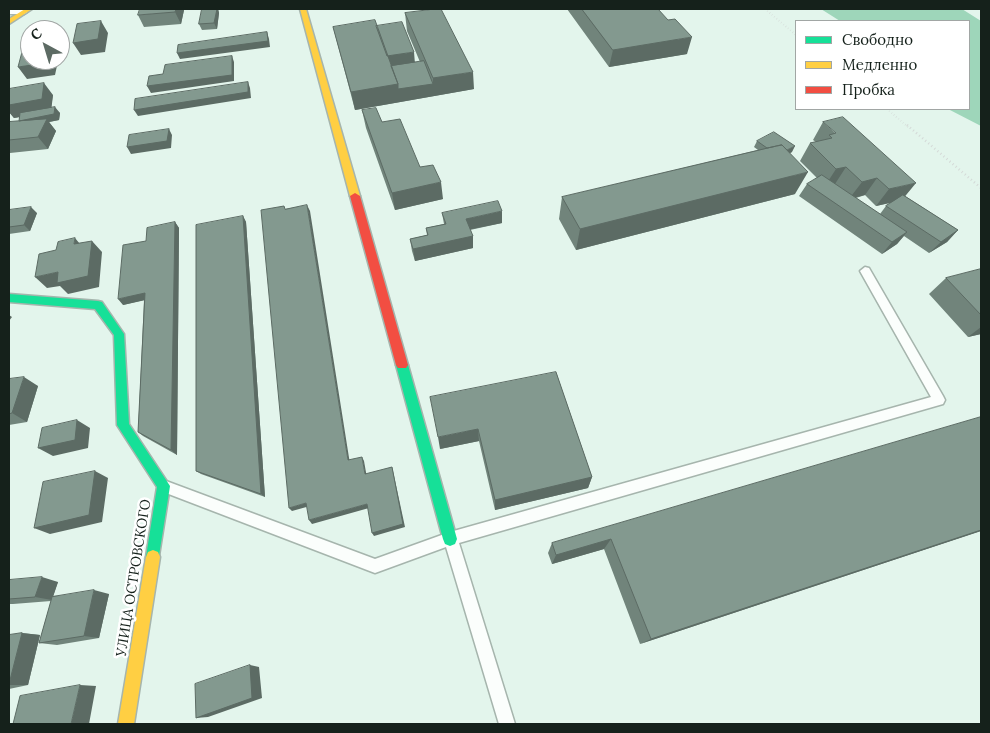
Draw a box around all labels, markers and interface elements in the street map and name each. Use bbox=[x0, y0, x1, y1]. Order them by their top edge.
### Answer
north arrow bbox=[20, 20, 70, 70]
legend bbox=[795, 20, 970, 110]
text: С bbox=[27, 24, 46, 44]
text: Свободно bbox=[842, 30, 913, 49]
text: Медленно bbox=[842, 55, 917, 74]
text: Пробка bbox=[842, 80, 895, 99]
street label: УЛИЦА ОСТРОВСКОГО bbox=[113, 498, 155, 658]

